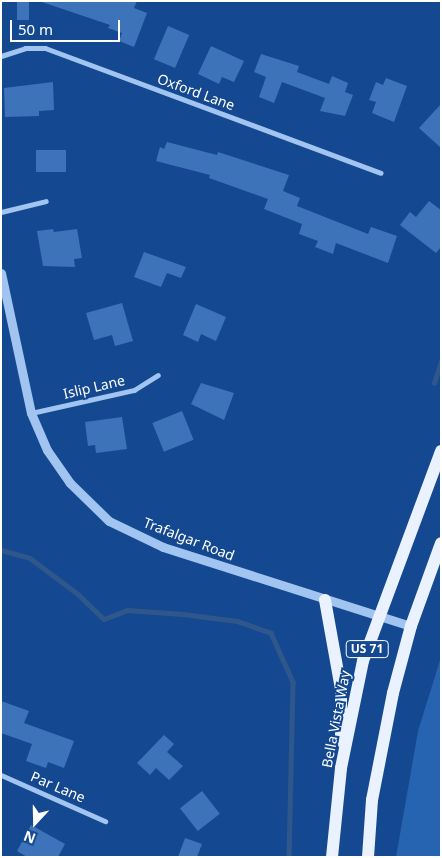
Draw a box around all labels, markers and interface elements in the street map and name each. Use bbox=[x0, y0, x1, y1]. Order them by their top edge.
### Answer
scale bar bbox=[12, 10, 122, 42]
text: 50 m bbox=[18, 19, 53, 39]
street label: Oxford Lane bbox=[155, 70, 237, 114]
street label: Islip Lane bbox=[62, 372, 126, 402]
street label: Trafalgar Road bbox=[141, 514, 237, 564]
road number: US 71 bbox=[344, 640, 390, 659]
street label: Bella Vista Way bbox=[318, 669, 354, 769]
street label: Par Lane bbox=[28, 768, 88, 806]
north arrow bbox=[10, 798, 60, 848]
text: N bbox=[21, 827, 38, 848]

